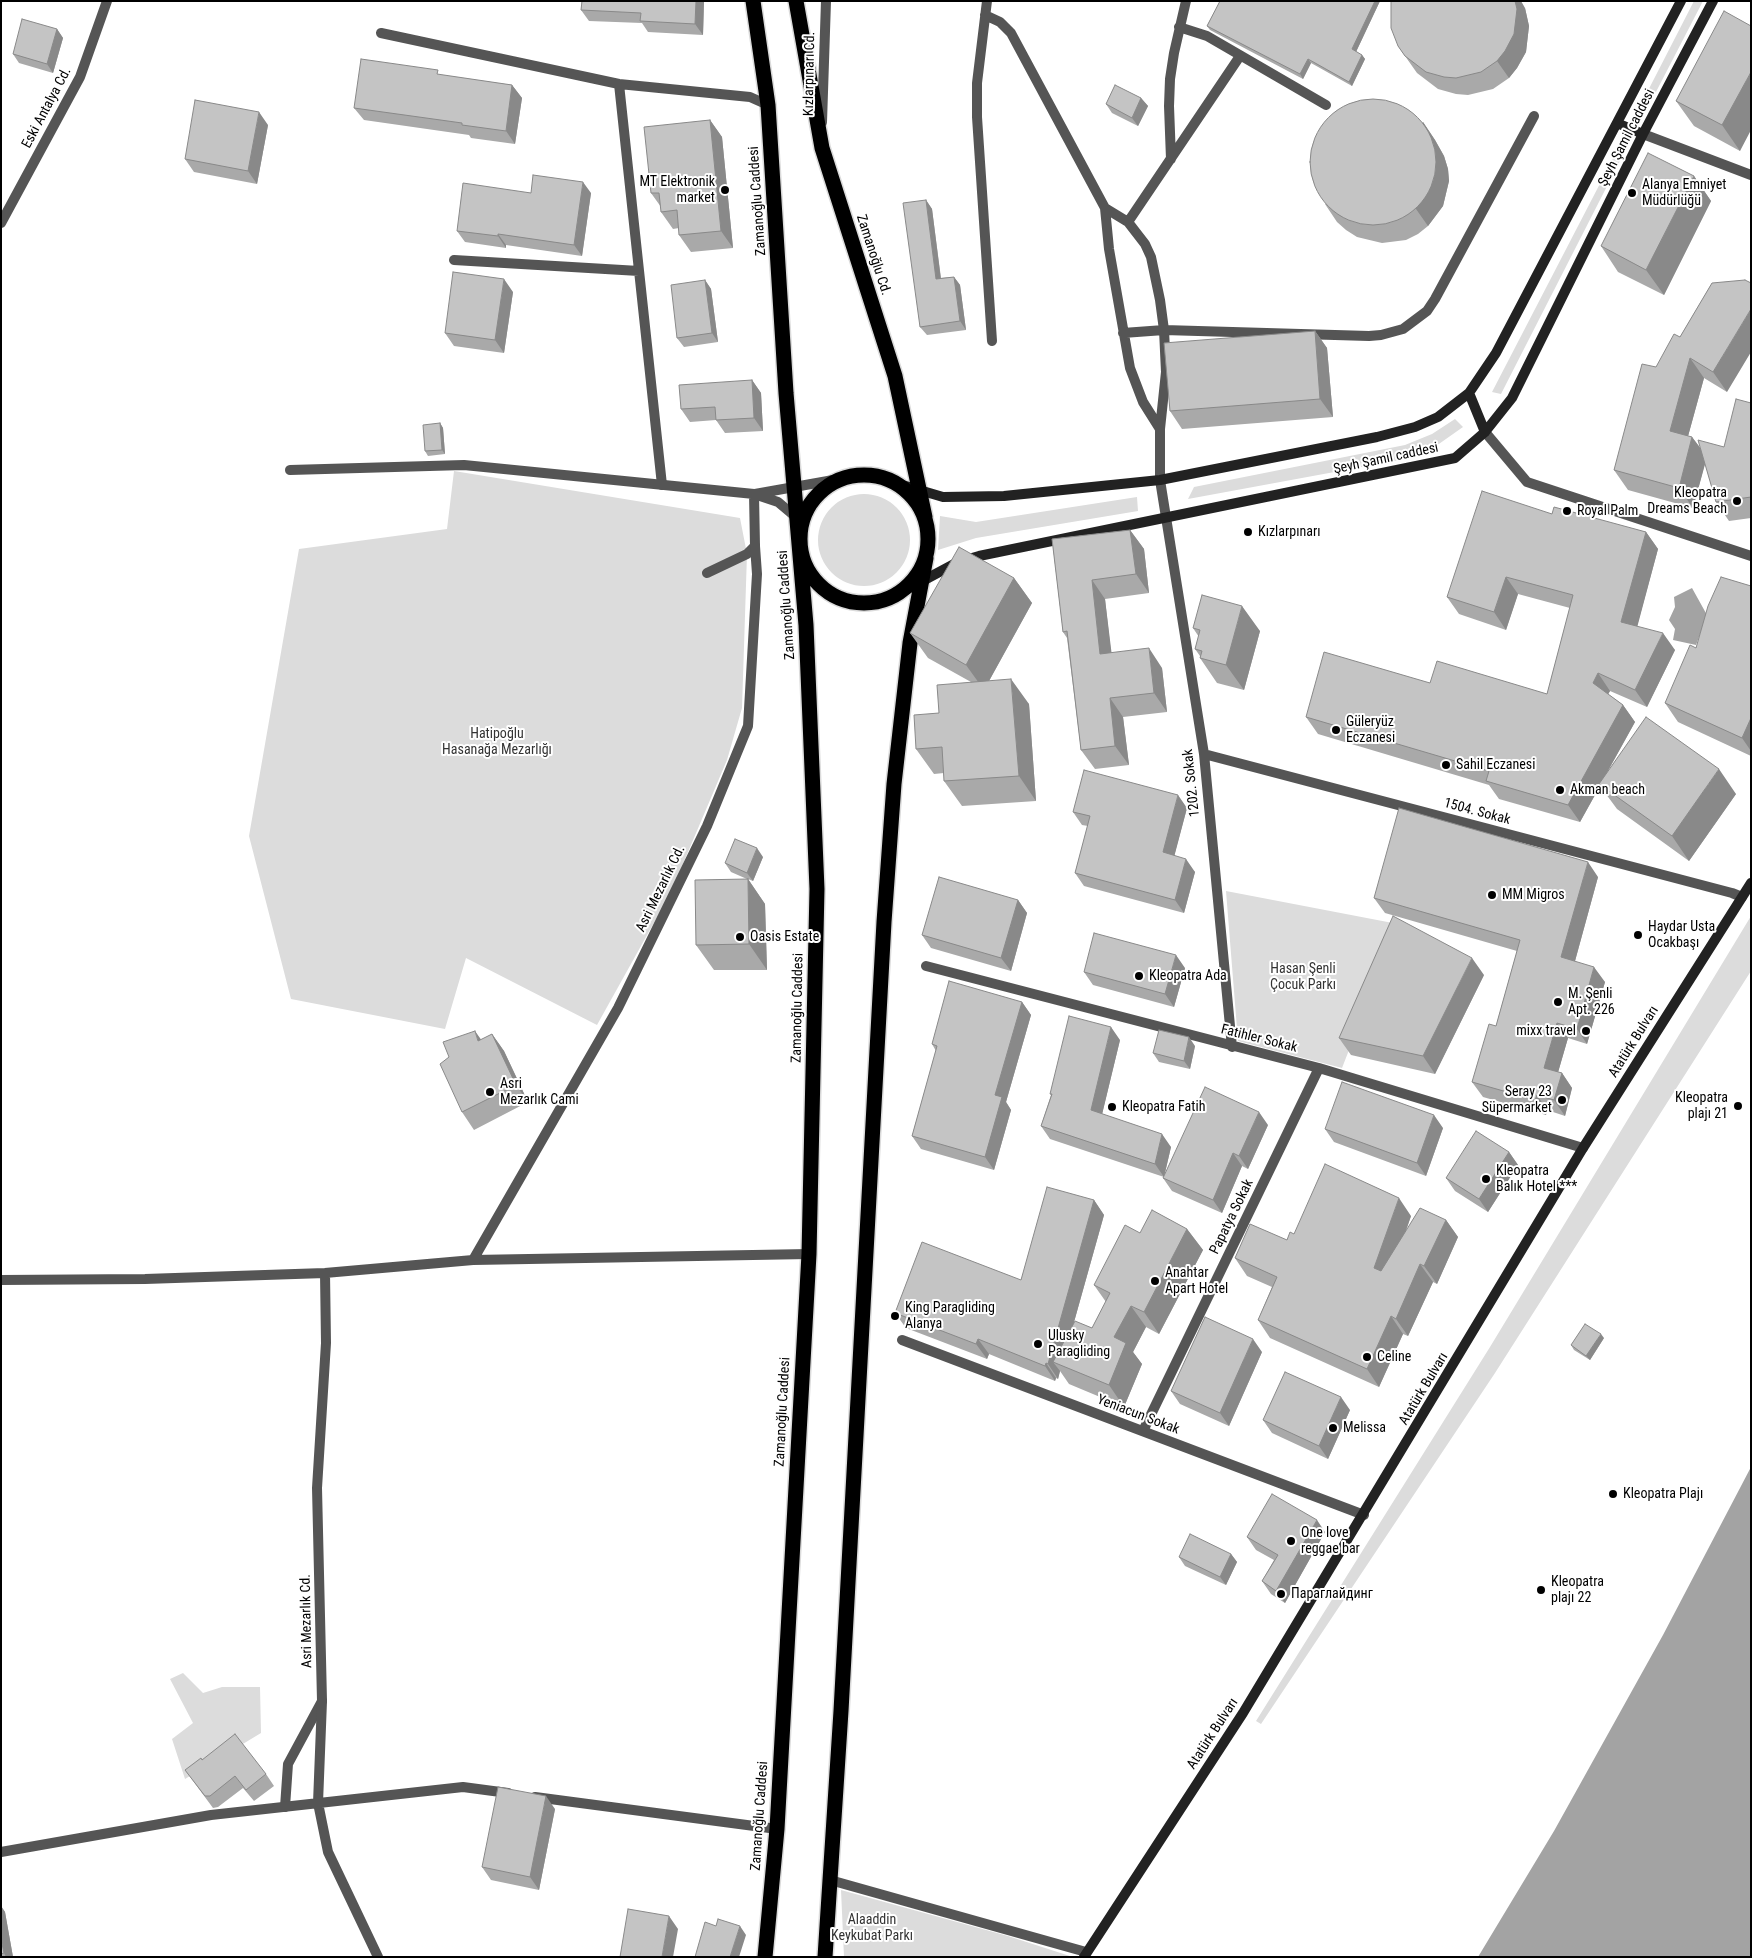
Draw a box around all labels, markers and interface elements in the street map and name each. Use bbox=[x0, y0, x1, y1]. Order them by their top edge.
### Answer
street label: Kızlarpınarı Cd. bbox=[801, 32, 819, 116]
street label: Eski Antalya Cd. bbox=[19, 65, 75, 151]
street label: Şeyh Şamil caddesi bbox=[1595, 87, 1659, 189]
street label: Zamanoğlu Caddesi bbox=[746, 146, 770, 256]
place label: MT Elektronik market bbox=[639, 174, 715, 206]
place label: Alanya Emniyet Müdürlüğü bbox=[1642, 177, 1726, 210]
marker: MT Elektronik market bbox=[719, 184, 731, 196]
marker: Alanya Emniyet Müdürlüğü bbox=[1626, 187, 1638, 199]
street label: Zamanoğlu Cd. bbox=[852, 213, 894, 297]
street label: Şeyh Şamil caddesi bbox=[1332, 440, 1440, 478]
place label: Kleopatra Dreams Beach bbox=[1647, 485, 1727, 518]
marker: Kleopatra Dreams Beach bbox=[1731, 495, 1743, 507]
place label: Royal Palm bbox=[1577, 503, 1638, 519]
marker: Royal Palm bbox=[1561, 505, 1573, 517]
place label: Kızlarpınarı bbox=[1258, 524, 1321, 540]
marker: Kızlarpınarı bbox=[1242, 526, 1254, 538]
street label: Zamanoğlu Caddesi bbox=[775, 550, 799, 660]
place label: Güleryüz Eczanesi bbox=[1346, 714, 1395, 746]
marker: Güleryüz Eczanesi bbox=[1330, 724, 1342, 736]
park label: Hatipoğlu Hasanağa Mezarlığı bbox=[442, 726, 552, 759]
street label: 1202. Sokak bbox=[1180, 748, 1204, 818]
place label: Sahil Eczanesi bbox=[1456, 757, 1535, 773]
marker: Sahil Eczanesi bbox=[1440, 759, 1452, 771]
place label: Akman beach bbox=[1570, 782, 1645, 798]
marker: Akman beach bbox=[1554, 784, 1566, 796]
street label: 1504. Sokak bbox=[1442, 795, 1512, 829]
street label: Asri Mezarlık Cd. bbox=[633, 843, 689, 935]
place label: MM Migros bbox=[1502, 887, 1565, 903]
marker: MM Migros bbox=[1486, 889, 1498, 901]
place label: Haydar Usta Ocakbaşı bbox=[1648, 919, 1715, 952]
place label: Oasis Estate bbox=[750, 929, 819, 945]
marker: Haydar Usta Ocakbaşı bbox=[1632, 929, 1644, 941]
marker: Oasis Estate bbox=[734, 931, 746, 943]
street label: Zamanoğlu Caddesi bbox=[789, 953, 807, 1063]
park label: Hasan Şenli Çocuk Parkı bbox=[1270, 961, 1336, 994]
place label: Kleopatra Ada bbox=[1149, 968, 1227, 984]
marker: Kleopatra Ada bbox=[1133, 970, 1145, 982]
place label: M. Şenli Apt. 226 bbox=[1568, 986, 1615, 1019]
marker: M. Şenli Apt. 226 bbox=[1552, 996, 1564, 1008]
street label: Atatürk Bulvarı bbox=[1605, 1003, 1663, 1081]
street label: Fatihler Sokak bbox=[1219, 1021, 1299, 1057]
place label: mixx travel bbox=[1516, 1023, 1576, 1039]
marker: mixx travel bbox=[1580, 1025, 1592, 1037]
place label: Asri Mezarlık Cami bbox=[500, 1076, 579, 1108]
place label: Seray 23 Süpermarket bbox=[1482, 1084, 1552, 1116]
marker: Asri Mezarlık Cami bbox=[484, 1086, 496, 1098]
place label: Kleopatra plajı 21 bbox=[1675, 1090, 1728, 1122]
marker: Seray 23 Süpermarket bbox=[1556, 1094, 1568, 1106]
place label: Kleopatra Fatih bbox=[1122, 1099, 1205, 1115]
marker: Kleopatra plajı 21 bbox=[1732, 1100, 1744, 1112]
marker: Kleopatra Fatih bbox=[1106, 1101, 1118, 1113]
place label: Kleopatra Balık Hotel *** bbox=[1496, 1163, 1577, 1196]
marker: Kleopatra Balık Hotel *** bbox=[1480, 1173, 1492, 1185]
street label: Papatya Sokak bbox=[1207, 1177, 1257, 1257]
place label: Anahtar Apart Hotel bbox=[1165, 1265, 1228, 1298]
marker: Anahtar Apart Hotel bbox=[1149, 1275, 1161, 1287]
place label: King Paragliding Alanya bbox=[905, 1300, 995, 1332]
marker: King Paragliding Alanya bbox=[889, 1310, 901, 1322]
place label: Ulusky Paragliding bbox=[1048, 1328, 1110, 1360]
marker: Ulusky Paragliding bbox=[1032, 1338, 1044, 1350]
place label: Celine bbox=[1377, 1349, 1411, 1365]
street label: Atatürk Bulvarı bbox=[1396, 1350, 1452, 1428]
marker: Celine bbox=[1361, 1351, 1373, 1363]
street label: Zamanoğlu Caddesi bbox=[772, 1357, 794, 1467]
street label: Yeniacun Sokak bbox=[1094, 1392, 1182, 1438]
place label: Melissa bbox=[1343, 1420, 1386, 1436]
marker: Melissa bbox=[1327, 1422, 1339, 1434]
place label: Kleopatra Plajı bbox=[1623, 1486, 1703, 1502]
marker: Kleopatra Plajı bbox=[1607, 1488, 1619, 1500]
place label: One love reggae bar bbox=[1301, 1525, 1360, 1558]
marker: One love reggae bar bbox=[1285, 1535, 1297, 1547]
street label: Asri Mezarlık Cd. bbox=[298, 1574, 316, 1668]
place label: Kleopatra plajı 22 bbox=[1551, 1574, 1604, 1606]
marker: Kleopatra plajı 22 bbox=[1535, 1584, 1547, 1596]
place label: Параглайдинг bbox=[1291, 1586, 1373, 1602]
marker: Параглайдинг bbox=[1275, 1588, 1287, 1600]
street label: Atatürk Bulvarı bbox=[1184, 1695, 1242, 1773]
street label: Zamanoğlu Caddesi bbox=[748, 1761, 772, 1871]
park label: Alaaddin Keykubat Parkı bbox=[831, 1912, 913, 1944]

